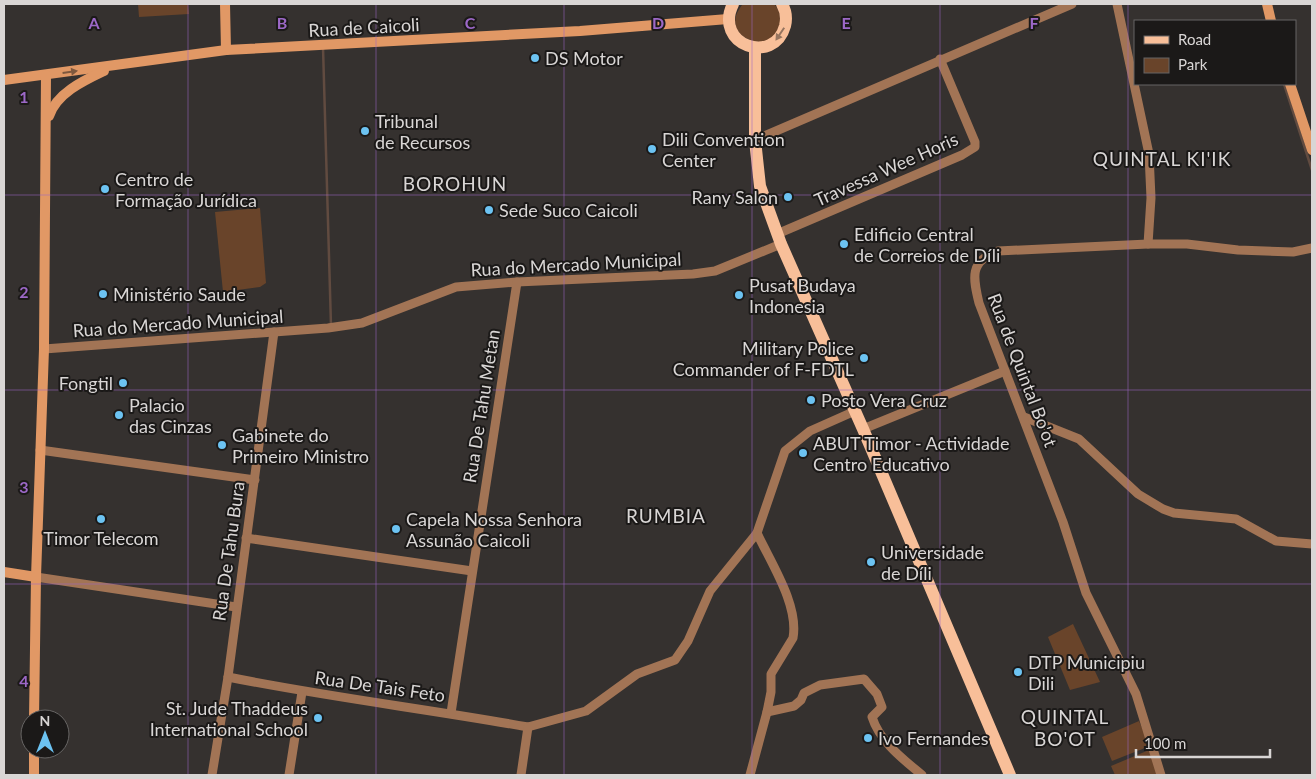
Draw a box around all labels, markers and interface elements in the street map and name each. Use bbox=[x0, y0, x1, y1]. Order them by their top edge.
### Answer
text: A bbox=[87, 13, 100, 32]
text: B bbox=[277, 13, 287, 32]
street label: Rua de Caicoli bbox=[308, 13, 420, 41]
text: C bbox=[465, 13, 476, 32]
text: D bbox=[652, 13, 664, 32]
text: E bbox=[841, 13, 851, 32]
text: F bbox=[1029, 13, 1039, 32]
legend bbox=[1134, 20, 1296, 85]
one-way arrow bbox=[775, 27, 785, 41]
text: Road bbox=[1178, 30, 1211, 48]
place label: DS Motor bbox=[545, 47, 623, 69]
marker: DS Motor bbox=[529, 52, 541, 64]
text: Park bbox=[1178, 55, 1208, 73]
one-way arrow bbox=[62, 68, 78, 76]
text: 1 bbox=[19, 87, 29, 106]
place label: Tribunal de Recursos bbox=[375, 110, 471, 153]
marker: Tribunal de Recursos bbox=[359, 125, 371, 137]
street label: Travessa Wee Horis bbox=[811, 127, 961, 211]
place label: Dili Convention Center bbox=[662, 128, 785, 171]
marker: Dili Convention Center bbox=[646, 143, 658, 155]
district label: QUINTAL KI'IK bbox=[1093, 147, 1231, 170]
place label: Centro de Formação Jurídica bbox=[115, 168, 257, 211]
district label: BOROHUN bbox=[403, 172, 507, 195]
marker: Centro de Formação Jurídica bbox=[99, 183, 111, 195]
place label: Rany Salon bbox=[692, 186, 778, 208]
marker: Rany Salon bbox=[782, 191, 794, 203]
place label: Sede Suco Caicoli bbox=[499, 199, 638, 221]
marker: Sede Suco Caicoli bbox=[483, 204, 495, 216]
place label: Edificio Central de Correios de Díli bbox=[854, 223, 1000, 266]
marker: Edificio Central de Correios de Díli bbox=[838, 238, 850, 250]
street label: Rua do Mercado Municipal bbox=[470, 247, 682, 281]
place label: Pusat Budaya Indonesia bbox=[749, 274, 856, 317]
text: 2 bbox=[19, 282, 29, 301]
place label: Ministério Saude bbox=[113, 283, 246, 305]
marker: Ministério Saude bbox=[97, 288, 109, 300]
marker: Pusat Budaya Indonesia bbox=[733, 289, 745, 301]
street label: Rua de Quintal Bo'ot bbox=[984, 290, 1063, 450]
street label: Rua do Mercado Municipal bbox=[72, 305, 284, 341]
street label: Rua De Tahu Metan bbox=[458, 328, 504, 484]
place label: Military Police Commander of F-FDTL bbox=[673, 337, 854, 380]
marker: Military Police Commander of F-FDTL bbox=[858, 352, 870, 364]
place label: Fongtil bbox=[59, 372, 113, 394]
marker: Fongtil bbox=[117, 377, 129, 389]
place label: Posto Vera Cruz bbox=[821, 389, 947, 411]
place label: Palacio das Cinzas bbox=[129, 394, 212, 437]
marker: Posto Vera Cruz bbox=[805, 394, 817, 406]
marker: Palacio das Cinzas bbox=[113, 409, 125, 421]
place label: Gabinete do Primeiro Ministro bbox=[232, 424, 369, 467]
place label: ABUT Timor - Actividade Centro Educativo bbox=[813, 432, 1009, 475]
marker: Gabinete do Primeiro Ministro bbox=[216, 439, 228, 451]
marker: ABUT Timor - Actividade Centro Educativo bbox=[797, 447, 809, 459]
text: 3 bbox=[19, 477, 29, 496]
street label: Rua De Tahu Bura bbox=[207, 480, 249, 622]
district label: RUMBIA bbox=[626, 504, 706, 527]
place label: Capela Nossa Senhora Assunão Caicoli bbox=[406, 508, 582, 551]
marker: Timor Telecom bbox=[95, 513, 107, 525]
marker: Capela Nossa Senhora Assunão Caicoli bbox=[390, 523, 402, 535]
place label: Timor Telecom bbox=[43, 527, 159, 549]
place label: Universidade de Díli bbox=[881, 541, 984, 584]
marker: Universidade de Díli bbox=[865, 556, 877, 568]
place label: DTP Municipiu Dili bbox=[1028, 651, 1145, 694]
street label: Rua De Tais Feto bbox=[313, 666, 447, 706]
marker: DTP Municipiu Dili bbox=[1012, 666, 1024, 678]
text: 4 bbox=[19, 671, 29, 690]
place label: St. Jude Thaddeus International School bbox=[150, 697, 308, 740]
district label: QUINTAL BO'OT bbox=[1021, 705, 1109, 750]
north arrow bbox=[20, 709, 70, 759]
text: N bbox=[40, 712, 50, 729]
marker: St. Jude Thaddeus International School bbox=[312, 712, 324, 724]
scale bar bbox=[1136, 726, 1270, 758]
place label: Ivo Fernandes bbox=[878, 727, 989, 749]
marker: Ivo Fernandes bbox=[862, 732, 874, 744]
text: 100 m bbox=[1144, 734, 1186, 752]

